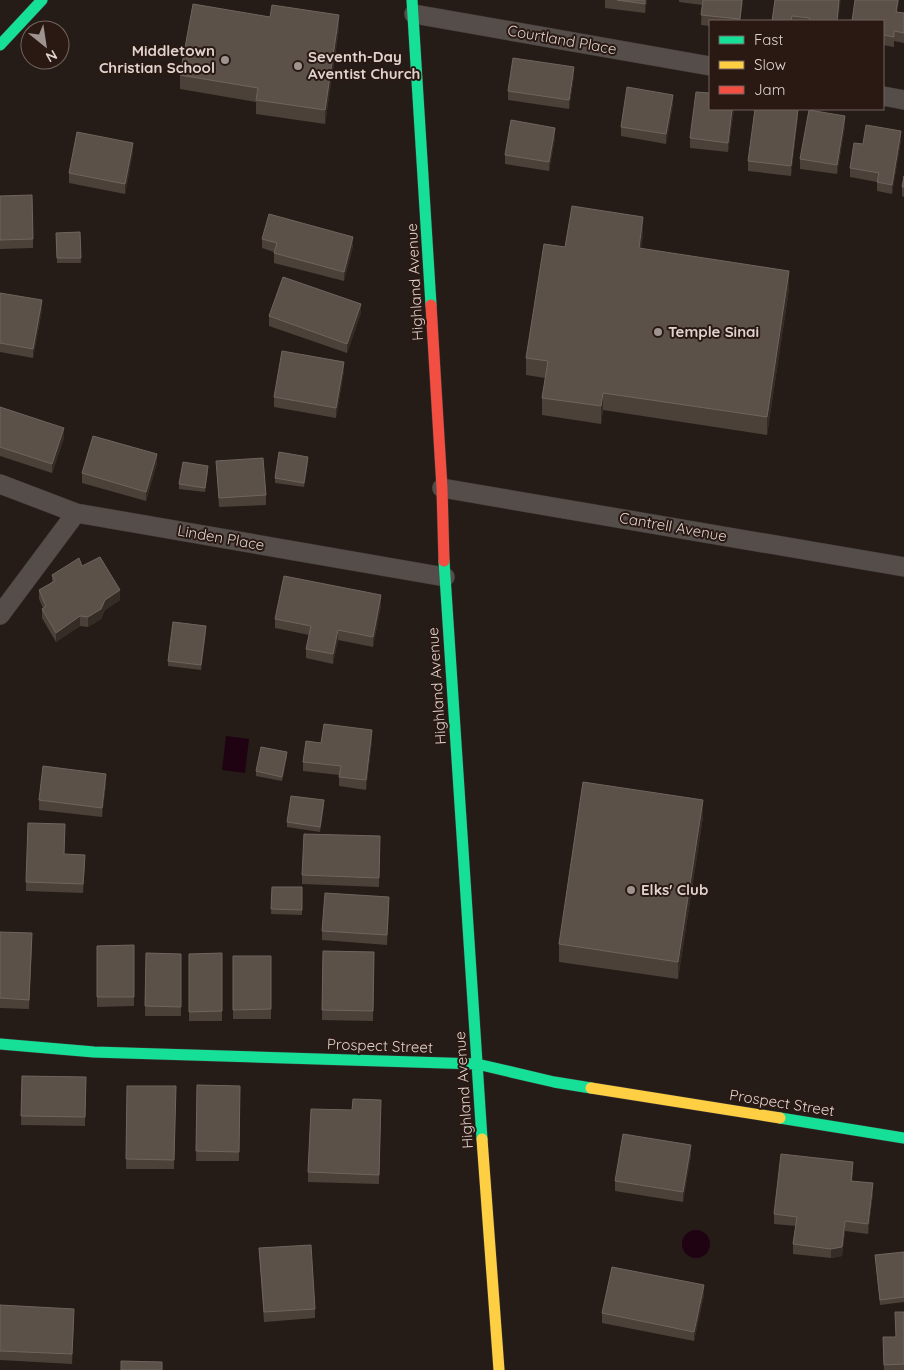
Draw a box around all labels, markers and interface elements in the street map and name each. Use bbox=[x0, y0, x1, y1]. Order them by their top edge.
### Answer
north arrow bbox=[20, 20, 70, 70]
legend bbox=[709, 20, 884, 110]
street label: Courtland Place bbox=[506, 21, 618, 58]
text: Fast bbox=[754, 30, 783, 49]
place label: Middletown Christian School bbox=[99, 41, 215, 77]
text: N bbox=[43, 46, 60, 67]
place label: Seventh-Day Aventist Church bbox=[308, 47, 420, 83]
marker: Middletown Christian School bbox=[219, 54, 231, 66]
text: Slow bbox=[754, 55, 786, 74]
marker: Seventh-Day Aventist Church bbox=[292, 60, 304, 72]
text: Jam bbox=[754, 80, 785, 99]
street label: Highland Avenue bbox=[402, 223, 427, 341]
place label: Temple Sinai bbox=[668, 322, 759, 341]
marker: Temple Sinai bbox=[652, 326, 664, 338]
street label: Cantrell Avenue bbox=[618, 508, 728, 545]
street label: Linden Place bbox=[176, 521, 266, 554]
street label: Highland Avenue bbox=[423, 627, 450, 745]
place label: Elks' Club bbox=[641, 880, 708, 899]
marker: Elks' Club bbox=[625, 884, 637, 896]
street label: Highland Avenue bbox=[450, 1031, 477, 1149]
street label: Prospect Street bbox=[327, 1034, 433, 1057]
street label: Prospect Street bbox=[728, 1085, 836, 1120]

